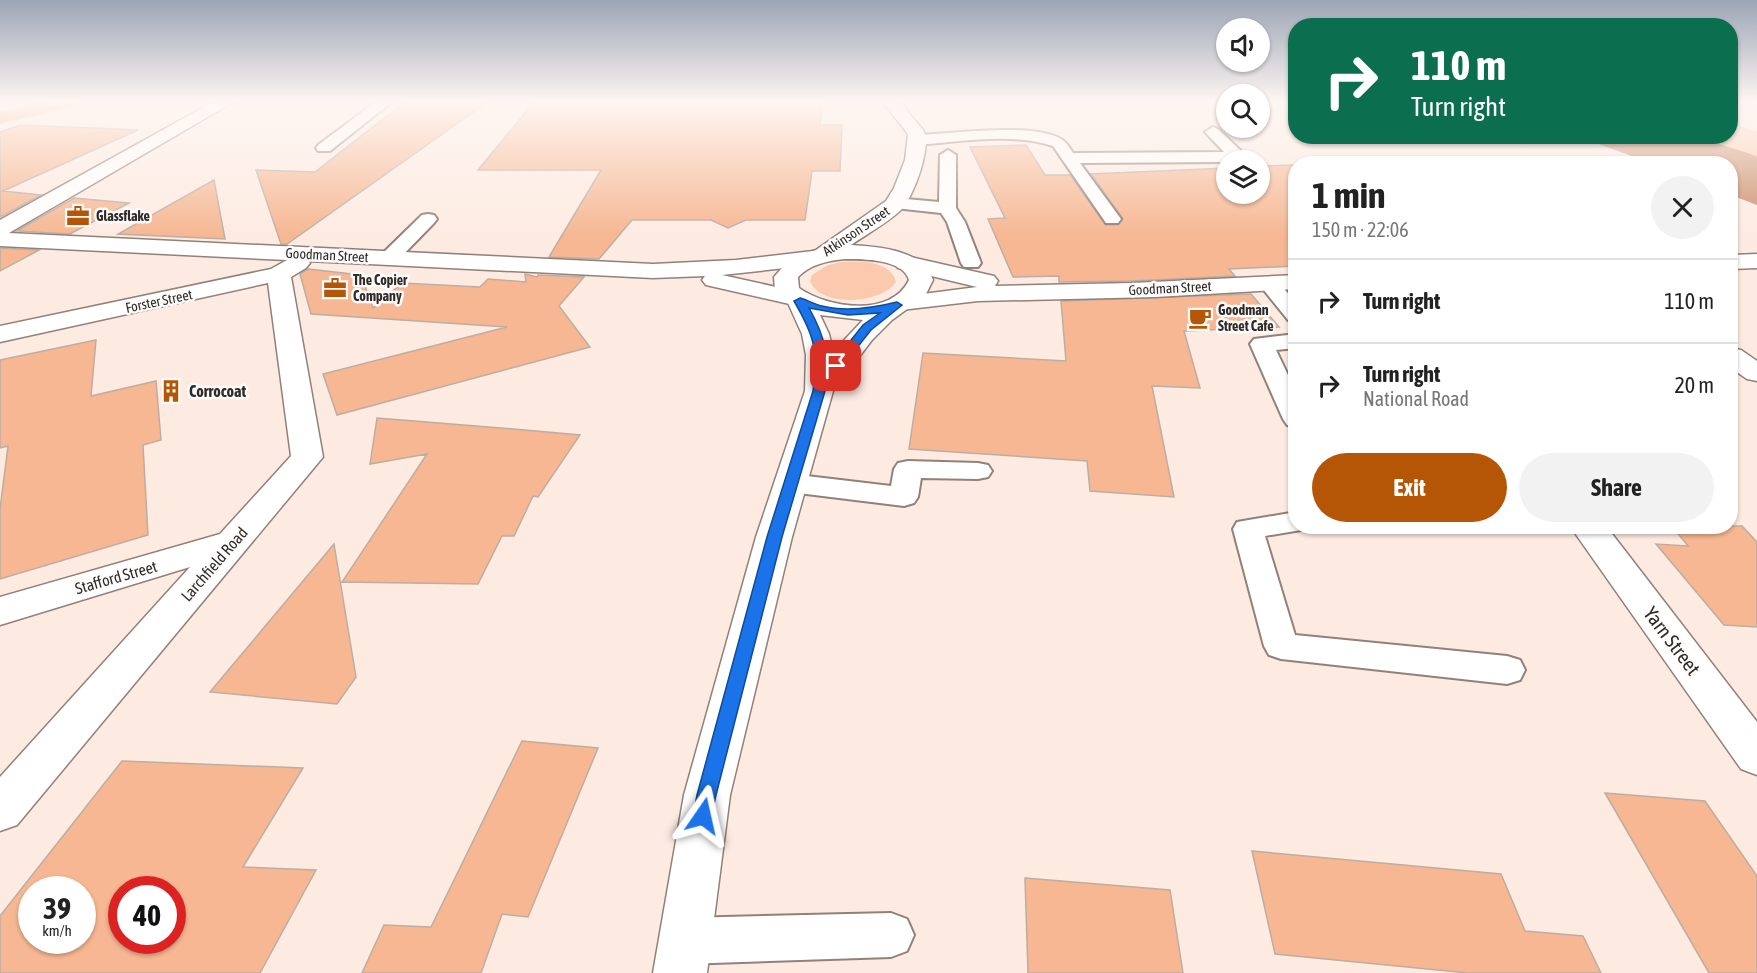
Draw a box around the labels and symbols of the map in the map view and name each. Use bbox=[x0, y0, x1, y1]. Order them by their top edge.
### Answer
office icon: Glassflake bbox=[65, 203, 91, 229]
street label: Atkinson Street bbox=[819, 203, 893, 259]
place label: Glassflake bbox=[96, 208, 150, 224]
street label: Goodman Street bbox=[285, 245, 369, 265]
place label: The Copier Company bbox=[353, 272, 408, 304]
office icon: The Copier Company bbox=[322, 275, 348, 301]
street label: Goodman Street bbox=[1128, 278, 1212, 298]
street label: Forster Street bbox=[124, 286, 194, 316]
place label: Goodman Street Cafe bbox=[1218, 302, 1274, 334]
cafe icon: Goodman Street Cafe bbox=[1187, 305, 1213, 331]
pin bbox=[810, 340, 861, 391]
building icon: Corrocoat bbox=[158, 378, 184, 404]
place label: Corrocoat bbox=[189, 382, 247, 400]
street label: Larchfield Road bbox=[177, 523, 251, 605]
street label: Stafford Street bbox=[73, 557, 159, 597]
street label: Yarn Street bbox=[1639, 602, 1706, 679]
position arrow bbox=[671, 784, 735, 848]
speed limit sign: 40 bbox=[108, 876, 186, 954]

